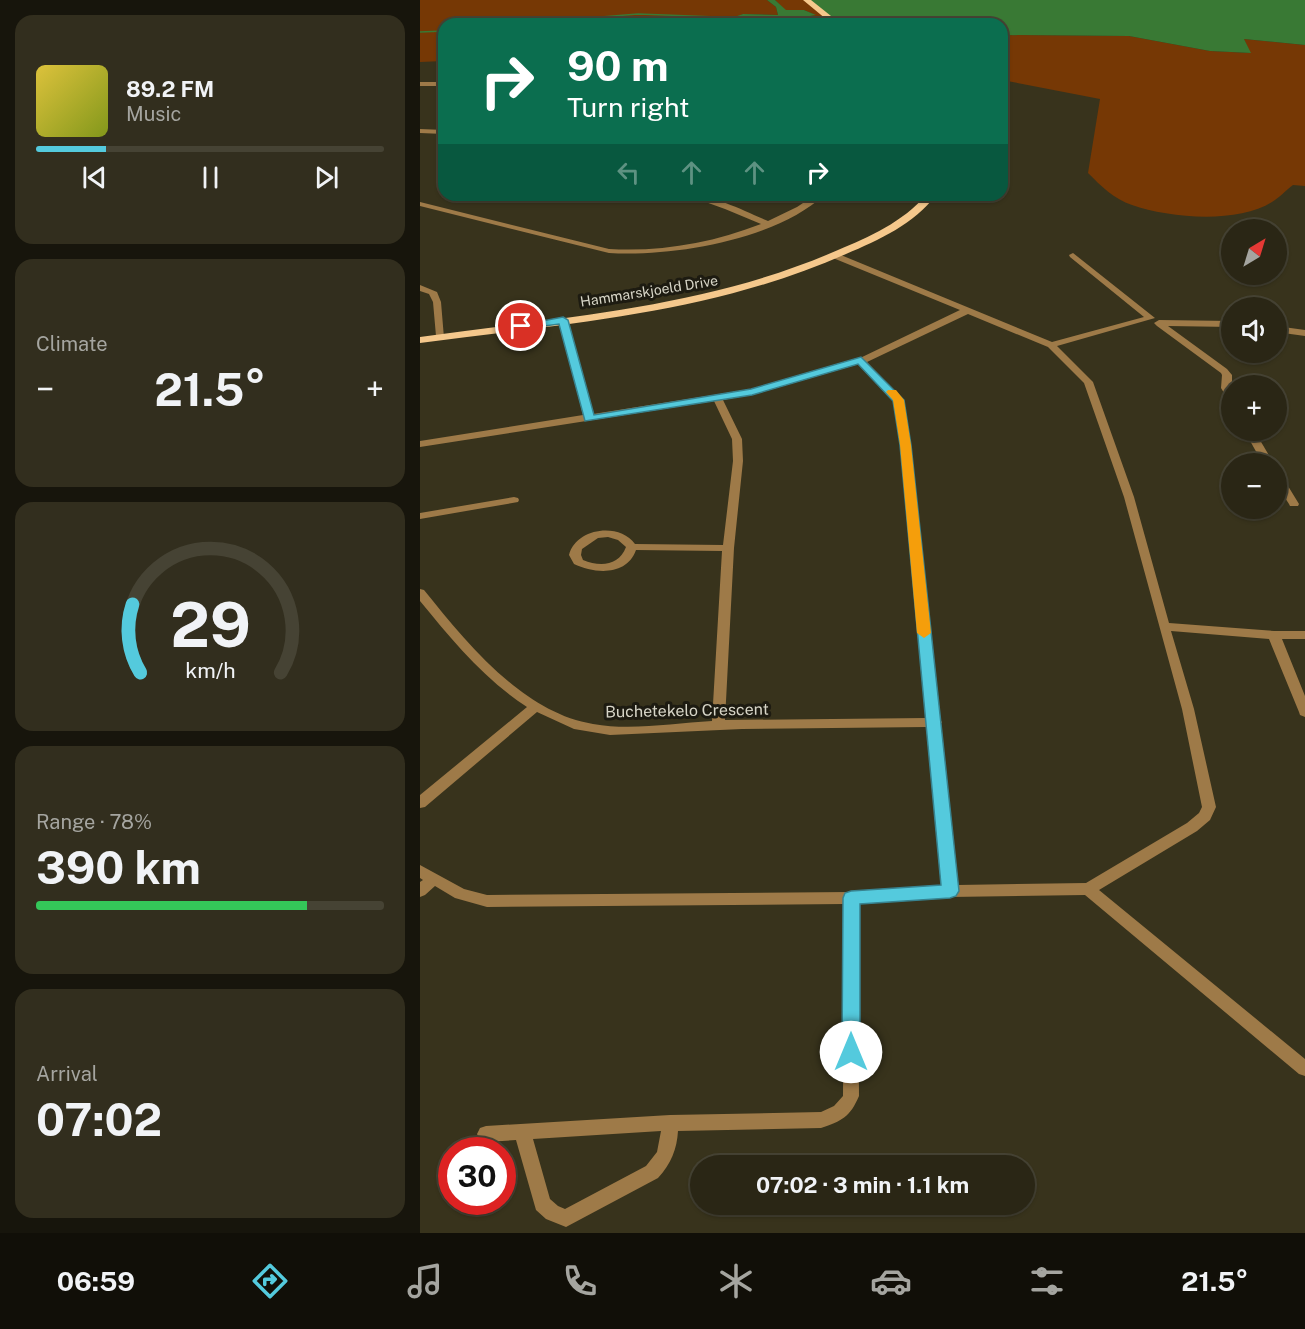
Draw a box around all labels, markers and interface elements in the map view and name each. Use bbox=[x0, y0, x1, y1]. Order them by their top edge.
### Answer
text: 90 m bbox=[567, 41, 669, 90]
icon: right bbox=[468, 42, 546, 120]
text: 89.2 FM bbox=[126, 76, 214, 102]
text: Turn right bbox=[567, 91, 690, 123]
text: Music bbox=[126, 102, 181, 126]
icon: left bbox=[612, 156, 645, 189]
icon: ahead bbox=[675, 156, 708, 189]
icon: ahead bbox=[738, 156, 771, 189]
icon: right bbox=[801, 156, 834, 189]
icon: previous bbox=[78, 161, 111, 194]
icon: pause bbox=[194, 161, 227, 194]
icon: next bbox=[310, 161, 343, 194]
north arrow bbox=[1221, 219, 1287, 285]
map controls bbox=[1221, 219, 1287, 519]
street label: Hammarskjoeld Drive bbox=[579, 272, 719, 310]
button: sound bbox=[1221, 297, 1287, 363]
pin bbox=[495, 300, 546, 351]
icon: arrive bbox=[504, 309, 537, 342]
text: Climate bbox=[36, 332, 108, 356]
text: 21.5° bbox=[154, 363, 266, 416]
text: − bbox=[36, 370, 54, 408]
text: + bbox=[366, 370, 384, 408]
button: + bbox=[1221, 375, 1287, 441]
button: − bbox=[1221, 453, 1287, 519]
text: 29 bbox=[170, 589, 250, 662]
text: km/h bbox=[185, 659, 235, 684]
street label: Buchetekelo Crescent bbox=[605, 700, 769, 721]
text: Range · 78% bbox=[36, 810, 152, 834]
text: 390 km bbox=[36, 841, 201, 894]
position arrow bbox=[819, 1020, 883, 1084]
text: Arrival bbox=[36, 1062, 98, 1086]
text: 07:02 bbox=[36, 1093, 162, 1146]
speed limit sign: 30 bbox=[438, 1137, 516, 1215]
text: 07:02 · 3 min · 1.1 km bbox=[756, 1172, 969, 1198]
icon: directions bbox=[249, 1260, 291, 1302]
icon: music bbox=[404, 1260, 446, 1302]
icon: phone bbox=[559, 1260, 601, 1302]
icon: climate bbox=[715, 1260, 757, 1302]
icon: car bbox=[870, 1260, 912, 1302]
icon: filters bbox=[1026, 1260, 1068, 1302]
text: 06:59 bbox=[57, 1265, 135, 1297]
text: 21.5° bbox=[1181, 1265, 1248, 1297]

